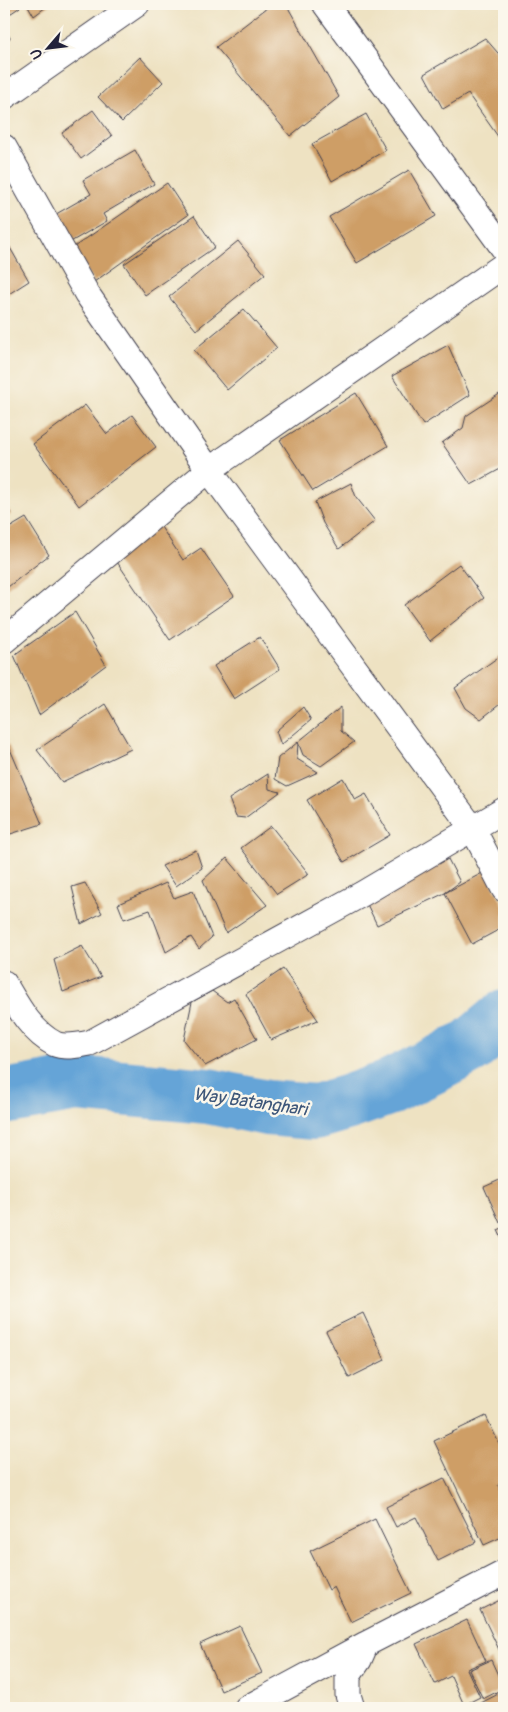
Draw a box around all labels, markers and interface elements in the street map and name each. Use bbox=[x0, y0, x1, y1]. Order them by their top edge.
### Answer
north arrow bbox=[22, 22, 72, 72]
text: U bbox=[27, 46, 47, 62]
water label: Way Batanghari bbox=[192, 1083, 311, 1122]

